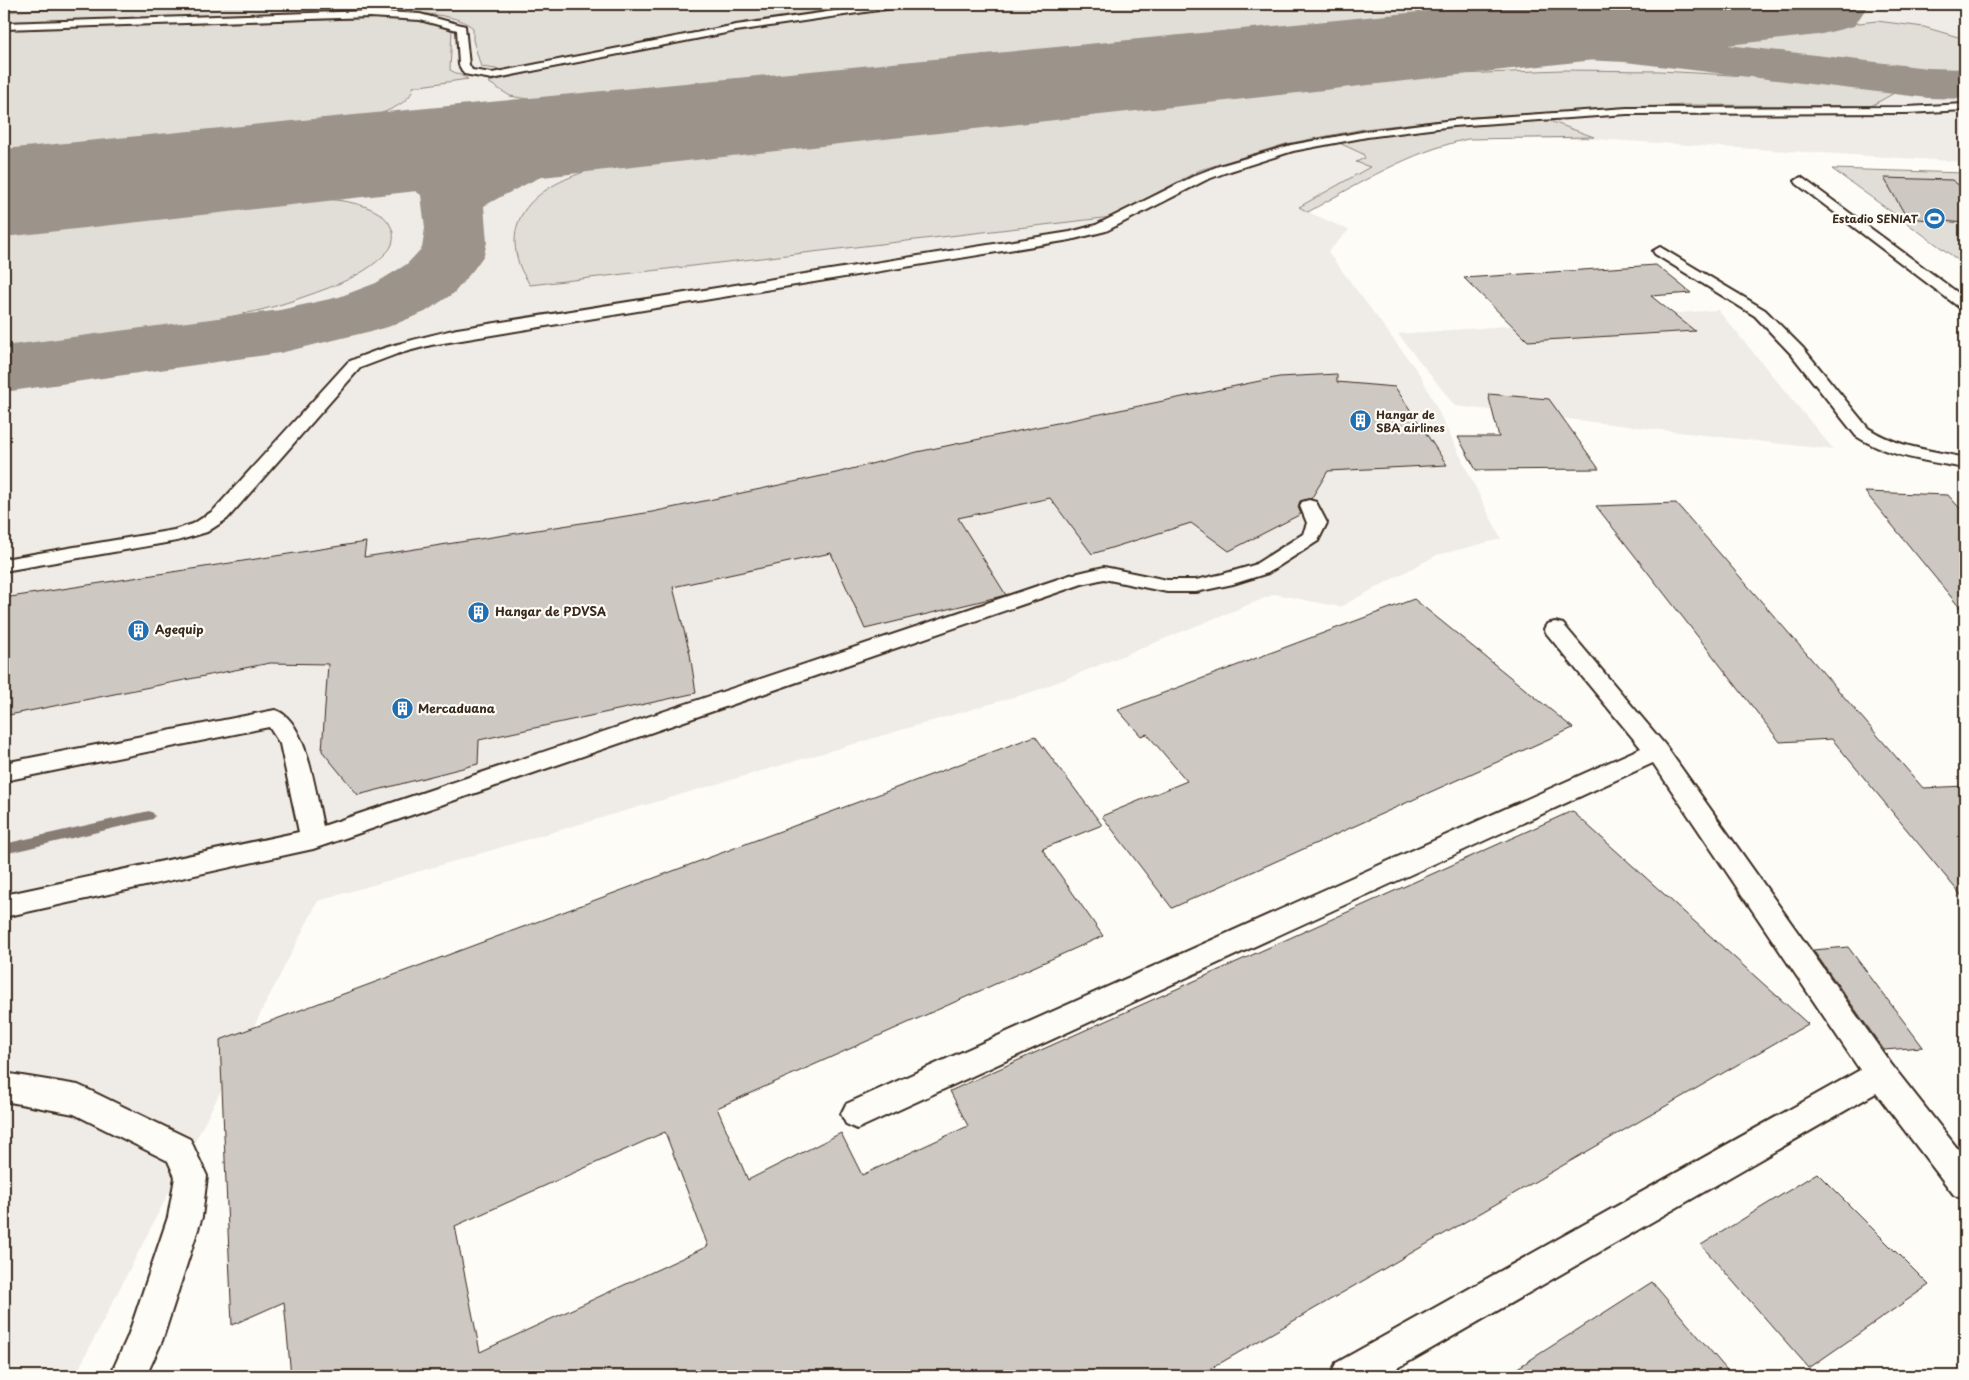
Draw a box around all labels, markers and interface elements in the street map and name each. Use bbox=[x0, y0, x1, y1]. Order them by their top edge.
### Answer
sports icon: Estadio SENIAT bbox=[1922, 207, 1946, 231]
place label: Estadio SENIAT bbox=[1832, 210, 1919, 227]
place label: Hangar de SBA airlines bbox=[1376, 406, 1445, 436]
building icon: Hangar de SBA airlines bbox=[1348, 409, 1372, 433]
building icon: Hangar de PDVSA bbox=[467, 600, 491, 624]
place label: Hangar de PDVSA bbox=[495, 602, 606, 620]
building icon: Agequip bbox=[127, 618, 151, 642]
place label: Agequip bbox=[155, 620, 204, 638]
building icon: Mercaduana bbox=[390, 697, 414, 721]
place label: Mercaduana bbox=[418, 699, 496, 717]

